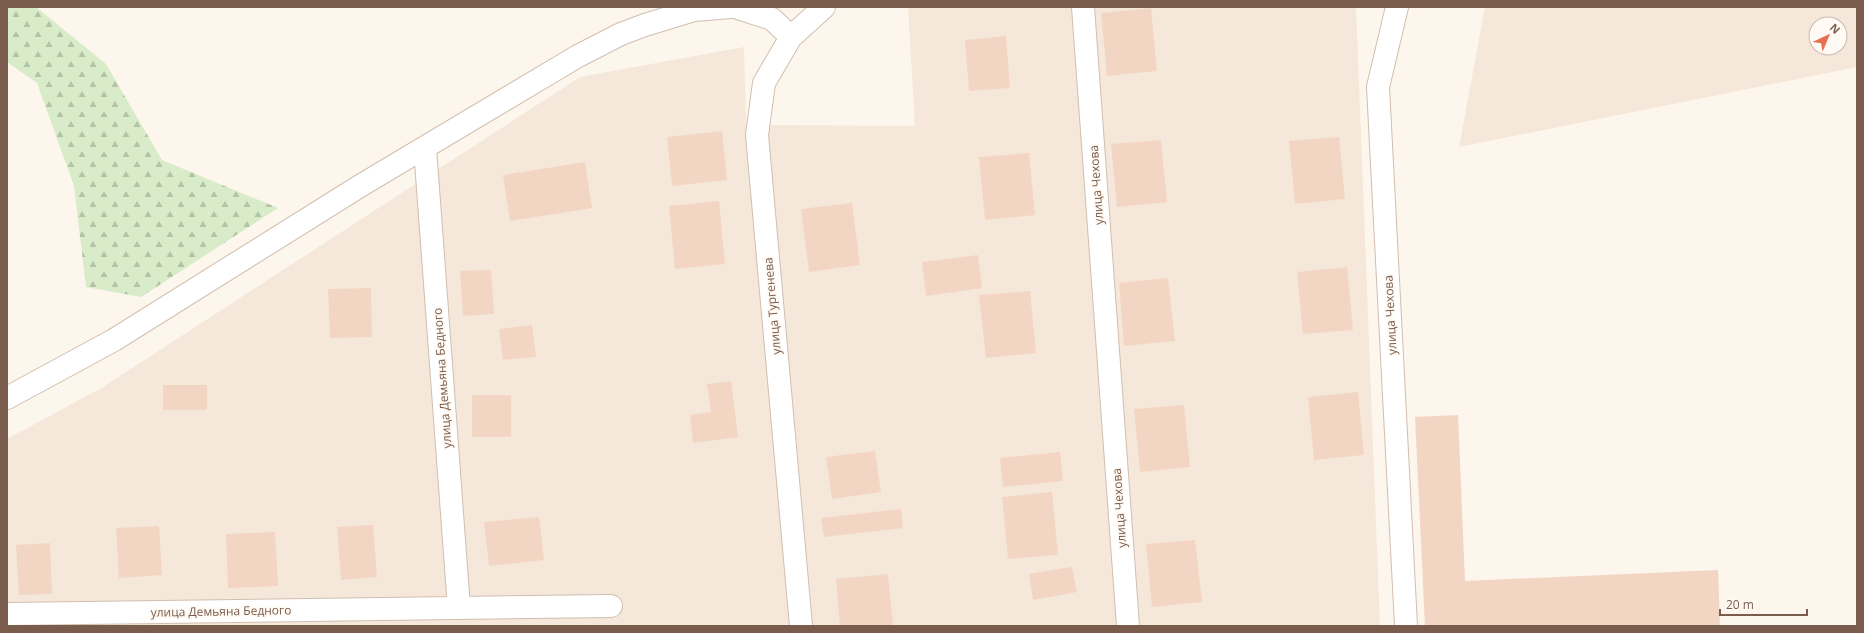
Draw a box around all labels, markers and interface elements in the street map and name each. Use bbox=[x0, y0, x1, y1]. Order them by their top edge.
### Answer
north arrow bbox=[1808, 16, 1848, 56]
text: N bbox=[1827, 20, 1844, 37]
street label: улица Чехова bbox=[1085, 145, 1107, 225]
street label: улица Тургенева bbox=[759, 257, 785, 355]
street label: улица Чехова bbox=[1379, 275, 1401, 355]
street label: улица Демьяна Бедного bbox=[429, 307, 455, 449]
street label: улица Чехова bbox=[1108, 468, 1130, 548]
scale bar bbox=[1720, 591, 1807, 617]
text: 20 m bbox=[1726, 596, 1754, 613]
street label: улица Демьяна Бедного bbox=[150, 601, 292, 621]

